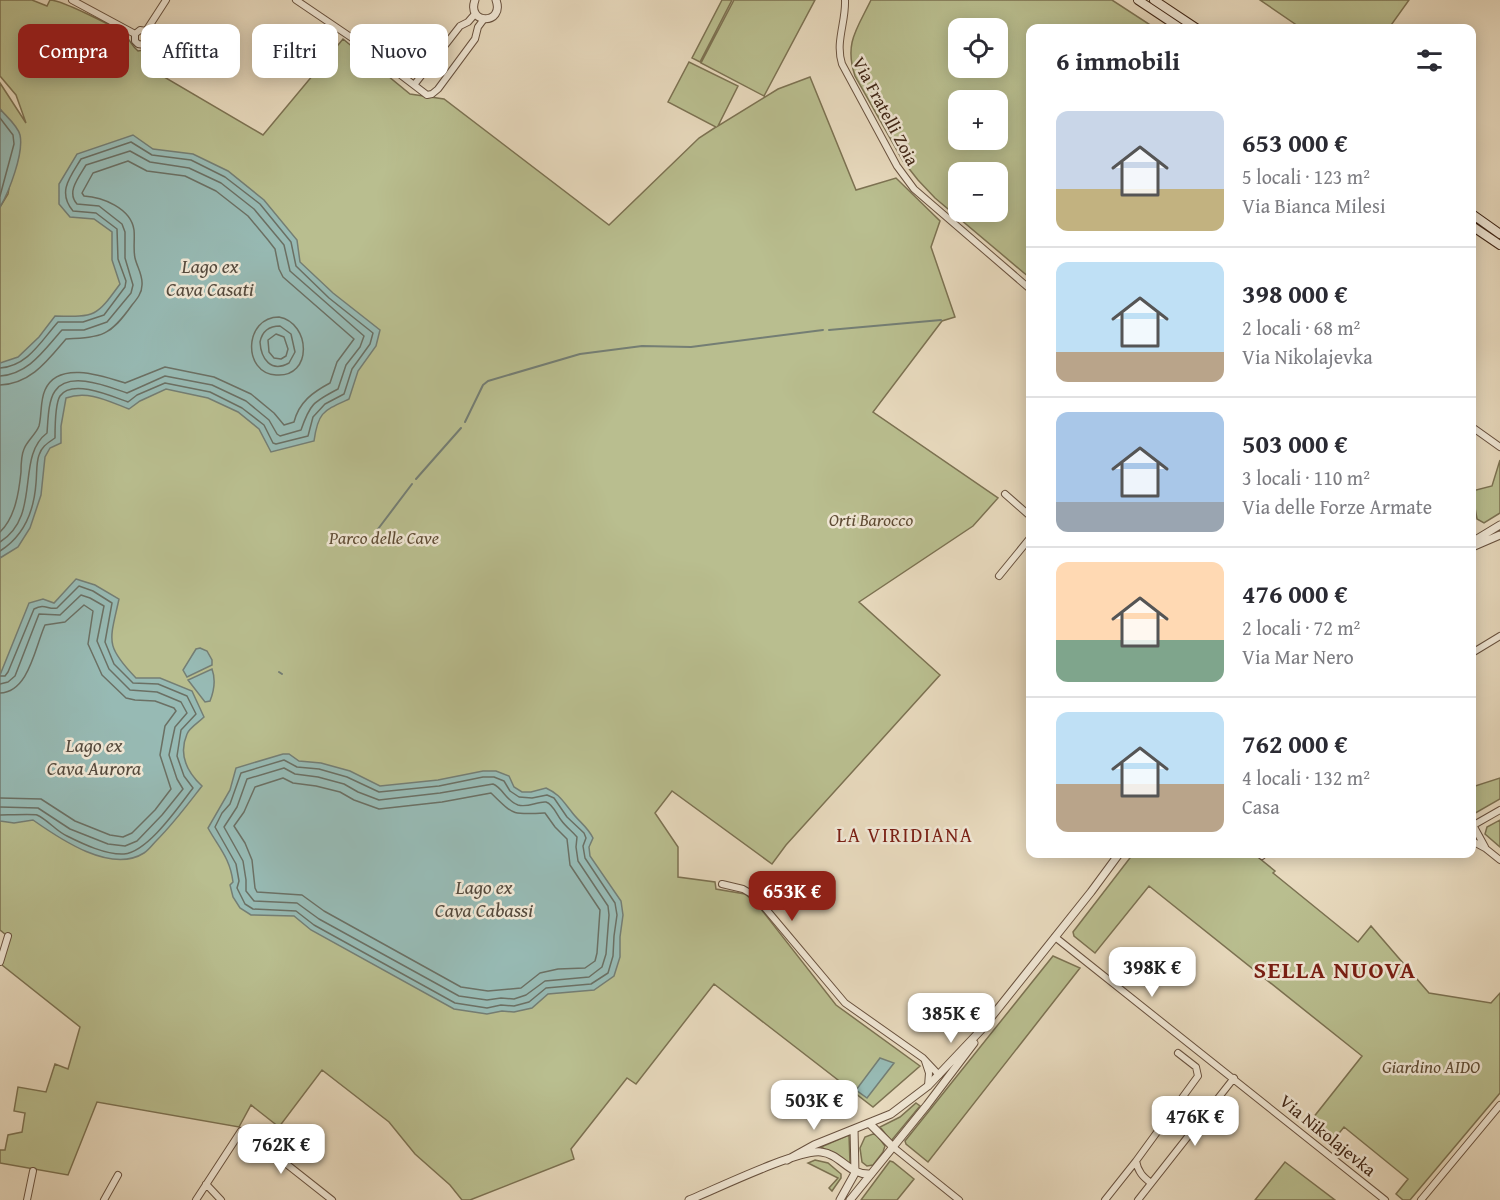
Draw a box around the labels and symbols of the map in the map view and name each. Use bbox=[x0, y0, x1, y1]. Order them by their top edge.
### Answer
street label: Via Fratelli Zoia bbox=[846, 52, 926, 171]
water label: Lago ex Cava Casati bbox=[166, 251, 254, 303]
park label: Orti Barocco bbox=[829, 506, 913, 533]
park label: Parco delle Cave bbox=[328, 524, 439, 551]
water label: Lago ex Cava Aurora bbox=[47, 730, 142, 782]
district label: LA VIRIDIANA bbox=[837, 820, 973, 849]
pin: 653K € bbox=[743, 871, 841, 922]
water label: Lago ex Cava Cabassi bbox=[435, 872, 533, 924]
pin: 398K € bbox=[1103, 947, 1201, 998]
district label: SELLA NUOVA bbox=[1253, 952, 1417, 987]
pin: 385K € bbox=[902, 993, 1000, 1044]
park label: Giardino AIDO bbox=[1382, 1053, 1480, 1080]
pin: 503K € bbox=[765, 1080, 863, 1131]
street label: Via Nikolajevka bbox=[1274, 1088, 1383, 1183]
pin: 476K € bbox=[1146, 1096, 1244, 1147]
pin: 762K € bbox=[232, 1124, 330, 1175]

